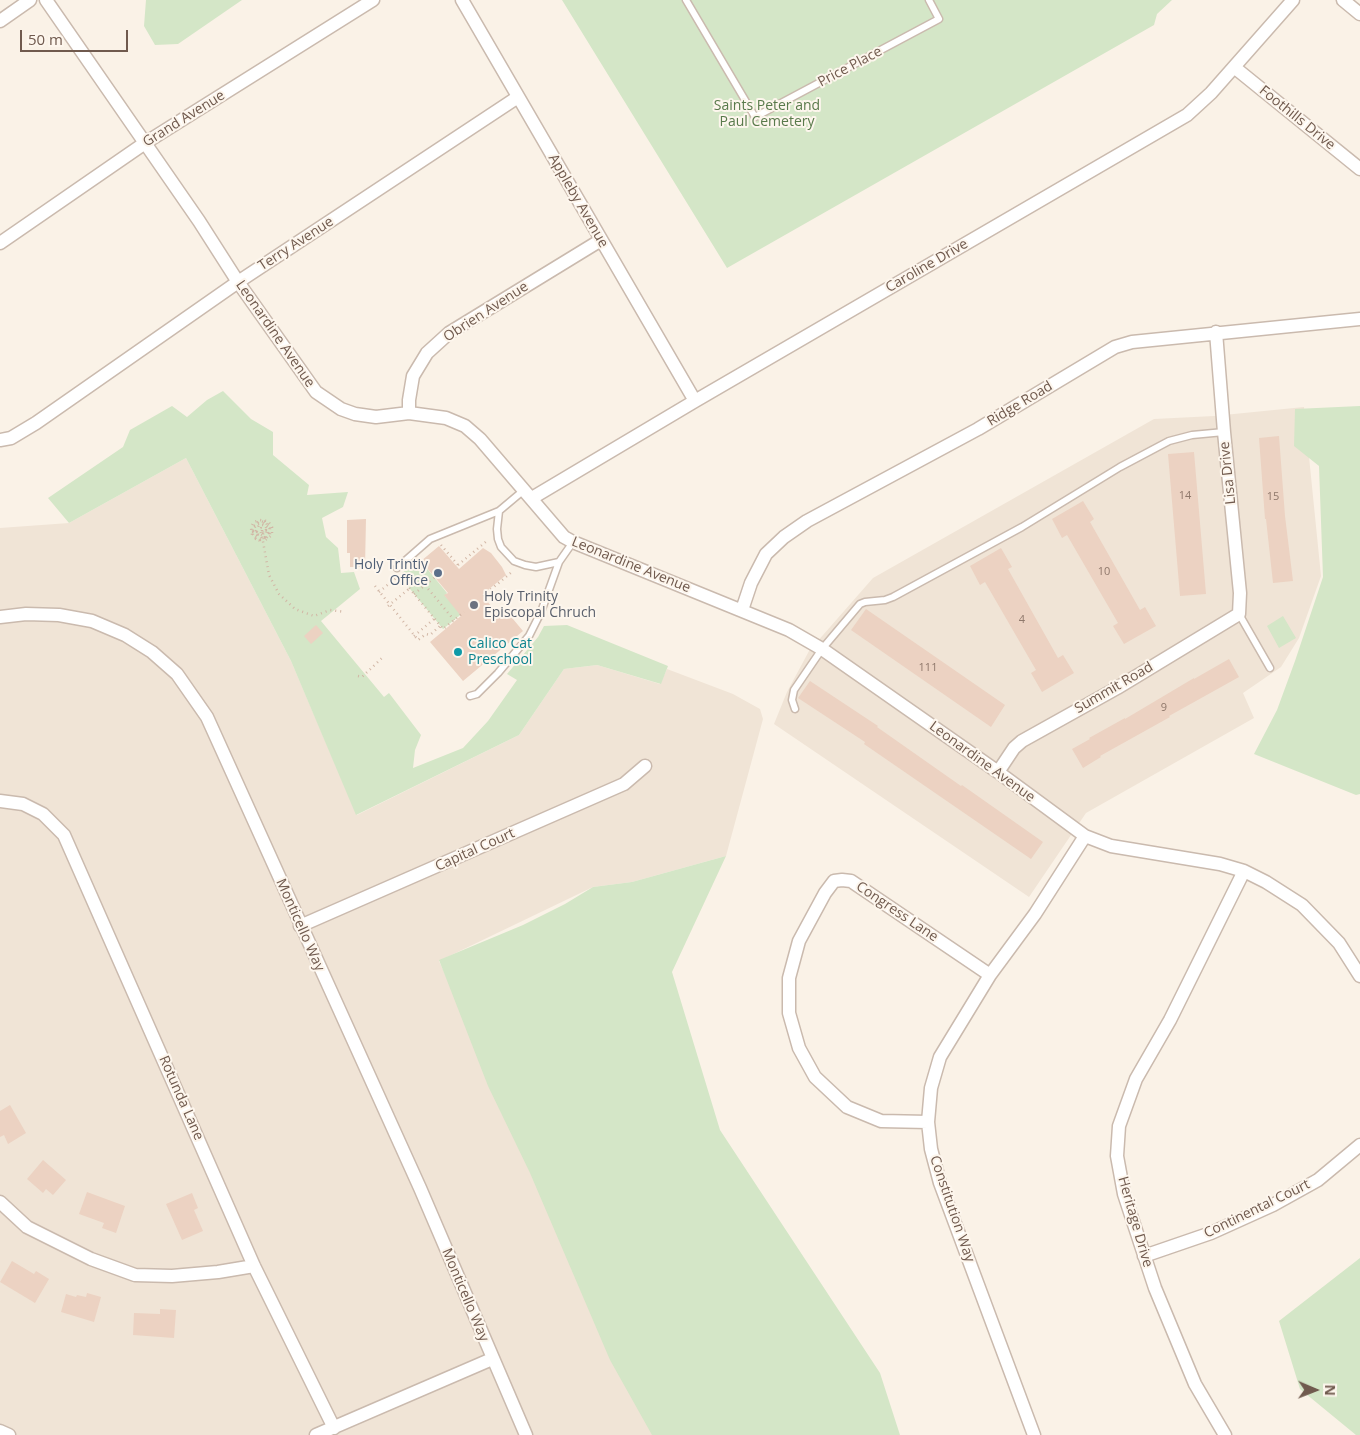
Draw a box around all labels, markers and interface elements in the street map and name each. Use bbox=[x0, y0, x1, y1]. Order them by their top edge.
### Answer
scale bar bbox=[22, 20, 130, 52]
text: 50 m bbox=[28, 29, 63, 49]
street label: Price Place bbox=[815, 43, 885, 91]
street label: Foothills Drive bbox=[1256, 82, 1338, 154]
street label: Grand Avenue bbox=[140, 87, 228, 151]
park label: Saints Peter and Paul Cemetery bbox=[714, 98, 820, 130]
street label: Appleby Avenue bbox=[544, 151, 612, 251]
street label: Terry Avenue bbox=[255, 213, 337, 275]
street label: Caroline Drive bbox=[883, 236, 971, 296]
street label: Leonardine Avenue bbox=[232, 277, 318, 391]
street label: Obrien Avenue bbox=[441, 278, 531, 346]
street label: Ridge Road bbox=[984, 378, 1056, 430]
street label: Lisa Drive bbox=[1216, 441, 1240, 505]
house number: 14 bbox=[1179, 489, 1191, 503]
house number: 15 bbox=[1267, 490, 1279, 504]
street label: Leonardine Avenue bbox=[569, 533, 693, 597]
place label: Holy Trintiy Office bbox=[354, 557, 428, 590]
house number: 10 bbox=[1098, 565, 1110, 579]
marker: Holy Trintiy Office bbox=[432, 567, 444, 579]
place label: Holy Trinity Episcopal Chruch bbox=[484, 589, 596, 622]
marker: Holy Trinity Episcopal Chruch bbox=[468, 599, 480, 611]
house number: 4 bbox=[1019, 613, 1025, 627]
place label: Calico Cat Preschool bbox=[468, 636, 532, 669]
marker: Calico Cat Preschool bbox=[452, 646, 464, 658]
street label: Summit Road bbox=[1072, 659, 1156, 717]
house number: 111 bbox=[919, 661, 937, 675]
house number: 9 bbox=[1161, 701, 1167, 715]
street label: Leonardine Avenue bbox=[926, 718, 1038, 806]
street label: Capital Court bbox=[433, 825, 517, 875]
street label: Monticello Way bbox=[272, 876, 328, 974]
street label: Congress Lane bbox=[853, 878, 941, 946]
street label: Rotunda Lane bbox=[155, 1053, 207, 1143]
street label: Constitution Way bbox=[926, 1154, 978, 1264]
street label: Heritage Drive bbox=[1114, 1175, 1156, 1269]
street label: Continental Court bbox=[1201, 1176, 1313, 1242]
street label: Monticello Way bbox=[438, 1246, 492, 1344]
north arrow bbox=[1290, 1365, 1340, 1415]
text: N bbox=[1321, 1384, 1340, 1396]

